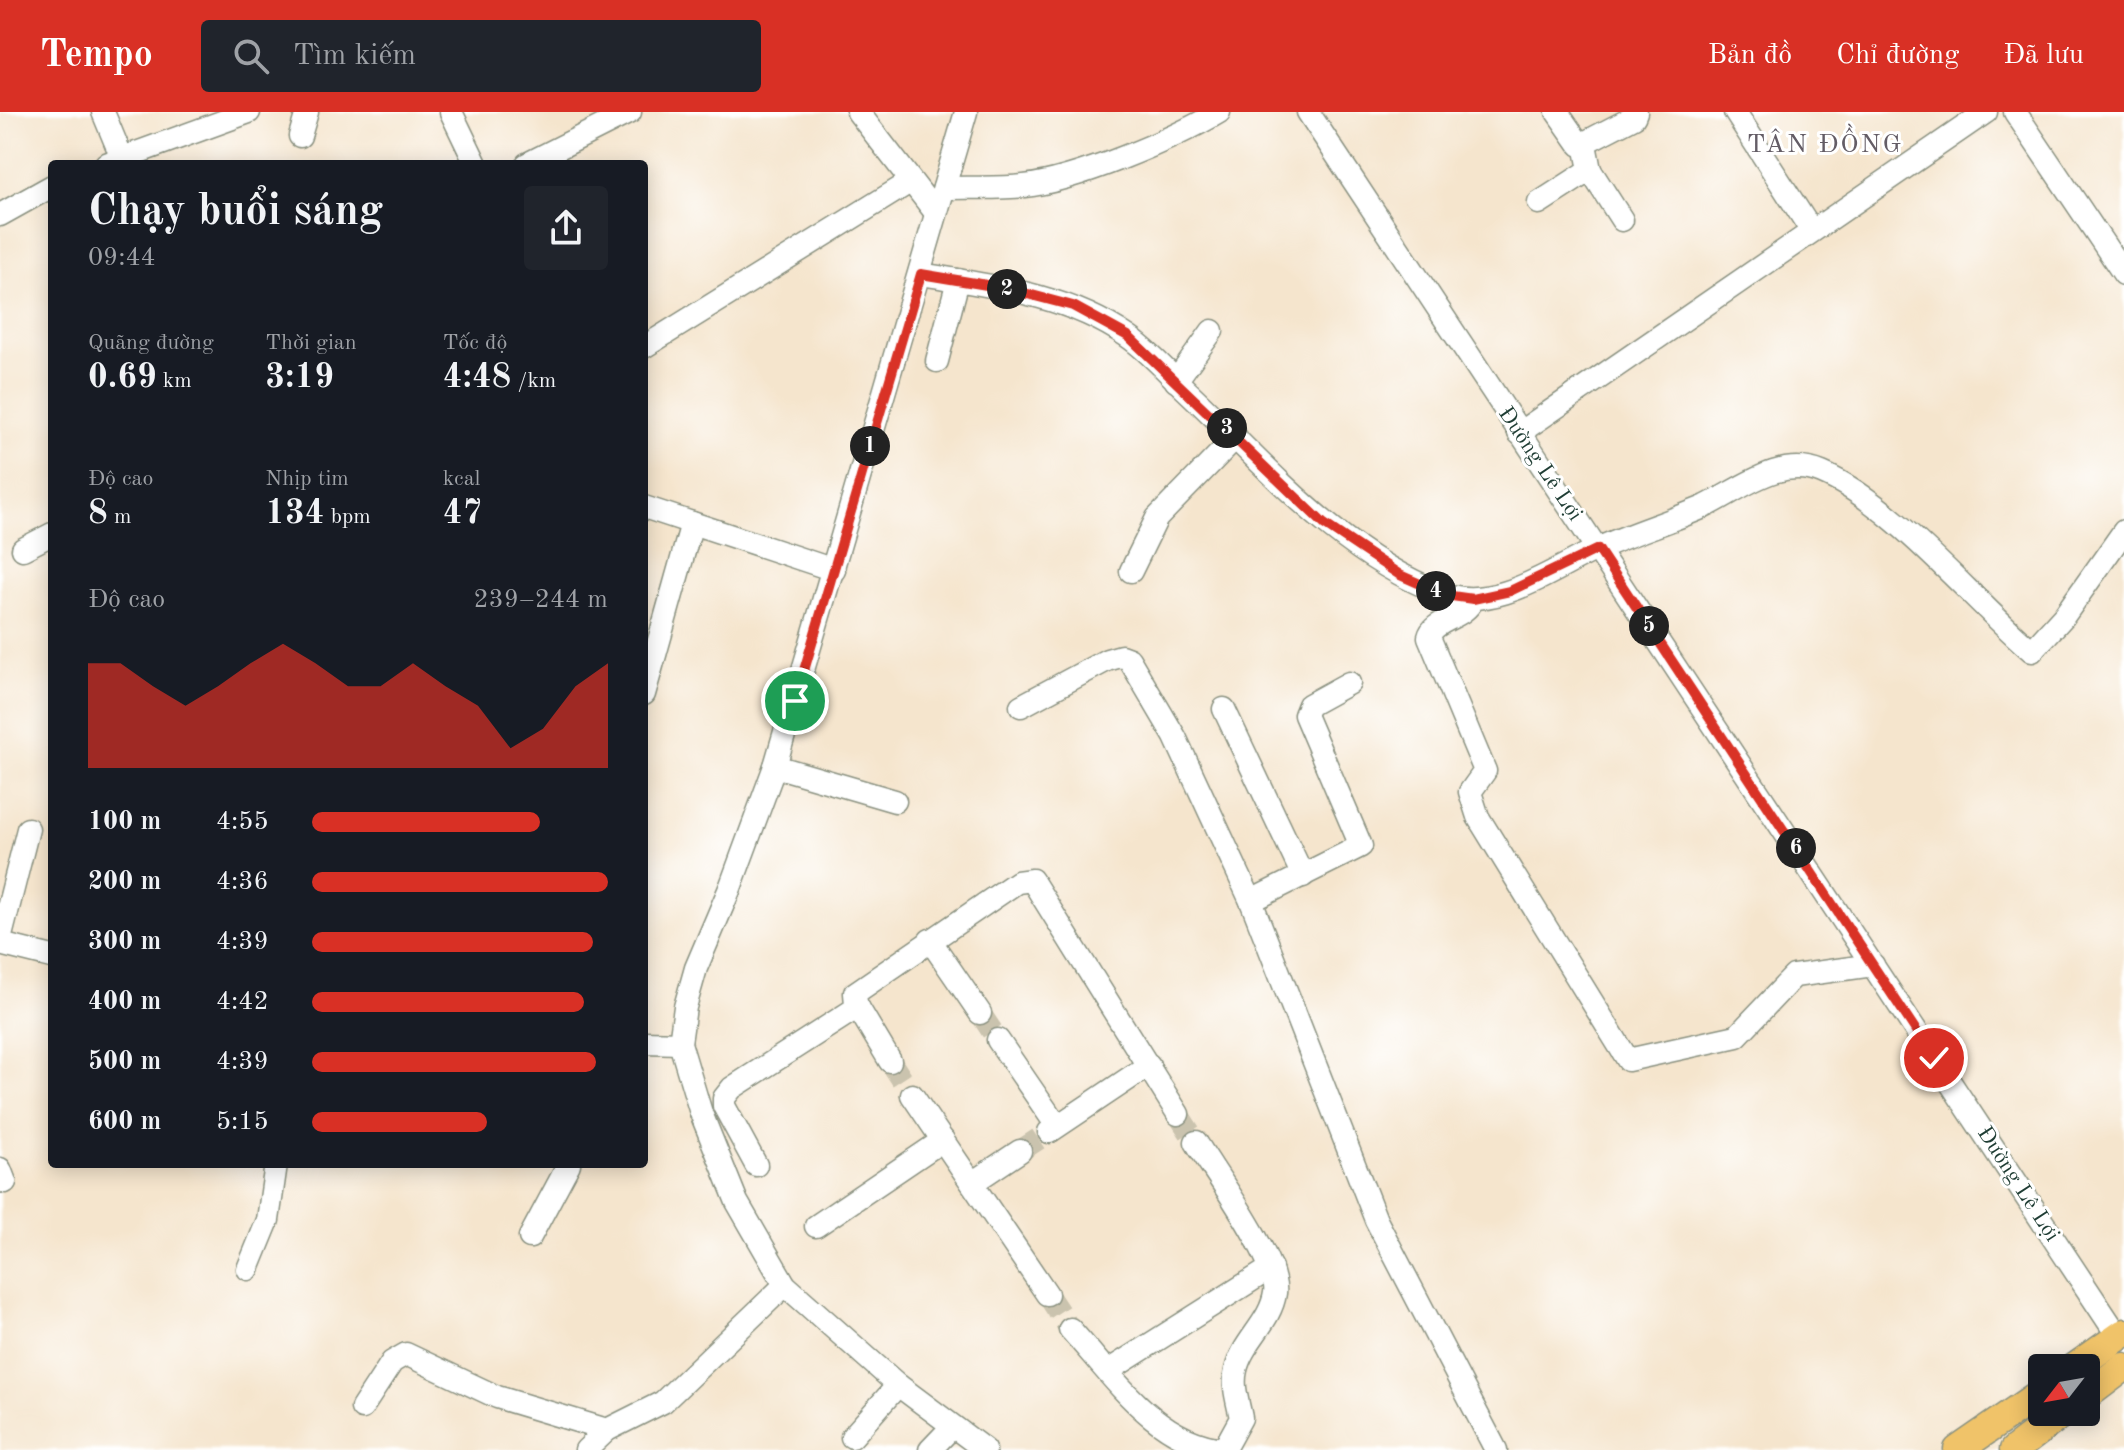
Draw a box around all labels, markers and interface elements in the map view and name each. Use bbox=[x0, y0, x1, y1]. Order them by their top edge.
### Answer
search box bbox=[201, 20, 761, 92]
icon: search bbox=[229, 34, 273, 78]
text: Tempo bbox=[40, 37, 153, 75]
text: Tìm kiếm bbox=[293, 41, 416, 71]
text: Bản đồ bbox=[1708, 42, 1792, 70]
text: Chỉ đường bbox=[1836, 42, 1959, 70]
text: Đã lưu bbox=[2003, 42, 2084, 70]
district label: TÂN ĐỒNG bbox=[1747, 123, 1903, 158]
button: share bbox=[524, 186, 608, 270]
text: Chạy buổi sáng bbox=[88, 190, 383, 234]
text: 09:44 bbox=[88, 245, 156, 271]
pin: 2 bbox=[987, 269, 1027, 309]
text: 2 bbox=[1001, 278, 1013, 300]
text: Quãng đường bbox=[88, 332, 214, 354]
text: Thời gian bbox=[265, 332, 357, 354]
text: Tốc độ bbox=[443, 332, 507, 354]
text: 0.69 bbox=[88, 361, 157, 395]
text: 3:19 bbox=[265, 361, 334, 395]
text: 4:48 bbox=[443, 361, 511, 395]
text: km bbox=[157, 370, 192, 392]
text: /km bbox=[511, 370, 556, 392]
street label: Đường Lê Lợi bbox=[1494, 403, 1586, 525]
pin: 3 bbox=[1207, 408, 1247, 448]
text: 3 bbox=[1221, 417, 1233, 439]
pin: 1 bbox=[850, 426, 890, 466]
text: 1 bbox=[864, 435, 876, 457]
text: Độ cao bbox=[88, 468, 153, 490]
text: Nhịp tim bbox=[265, 468, 349, 490]
text: kcal bbox=[443, 468, 481, 490]
text: 8 bbox=[88, 497, 108, 531]
text: 134 bbox=[265, 497, 325, 531]
text: 47 bbox=[443, 497, 482, 531]
text: m bbox=[108, 506, 131, 528]
text: bpm bbox=[325, 506, 371, 528]
pin: 4 bbox=[1416, 571, 1456, 611]
text: 4 bbox=[1430, 580, 1442, 602]
text: Độ cao bbox=[88, 587, 165, 613]
text: 239–244 m bbox=[473, 587, 608, 613]
pin: 5 bbox=[1629, 606, 1669, 646]
text: 5 bbox=[1643, 615, 1655, 637]
pin bbox=[761, 667, 829, 735]
icon: arrive bbox=[773, 679, 817, 723]
text: 100 m bbox=[88, 809, 161, 835]
text: 4:55 bbox=[216, 809, 269, 835]
pin: 6 bbox=[1776, 828, 1816, 868]
text: 6 bbox=[1790, 837, 1802, 859]
text: 200 m bbox=[88, 869, 161, 895]
text: 4:36 bbox=[216, 869, 269, 895]
text: 300 m bbox=[88, 929, 161, 955]
text: 4:39 bbox=[216, 929, 269, 955]
text: 400 m bbox=[88, 989, 161, 1015]
text: 4:42 bbox=[216, 989, 269, 1015]
pin bbox=[1900, 1024, 1968, 1092]
icon: check bbox=[1912, 1036, 1956, 1080]
text: 500 m bbox=[88, 1049, 161, 1075]
text: 4:39 bbox=[216, 1049, 269, 1075]
text: 600 m bbox=[88, 1109, 161, 1135]
text: 5:15 bbox=[216, 1109, 269, 1135]
street label: Đường Lê Lợi bbox=[1973, 1123, 2063, 1245]
north arrow bbox=[2028, 1354, 2100, 1426]
map controls bbox=[2028, 1354, 2100, 1426]

